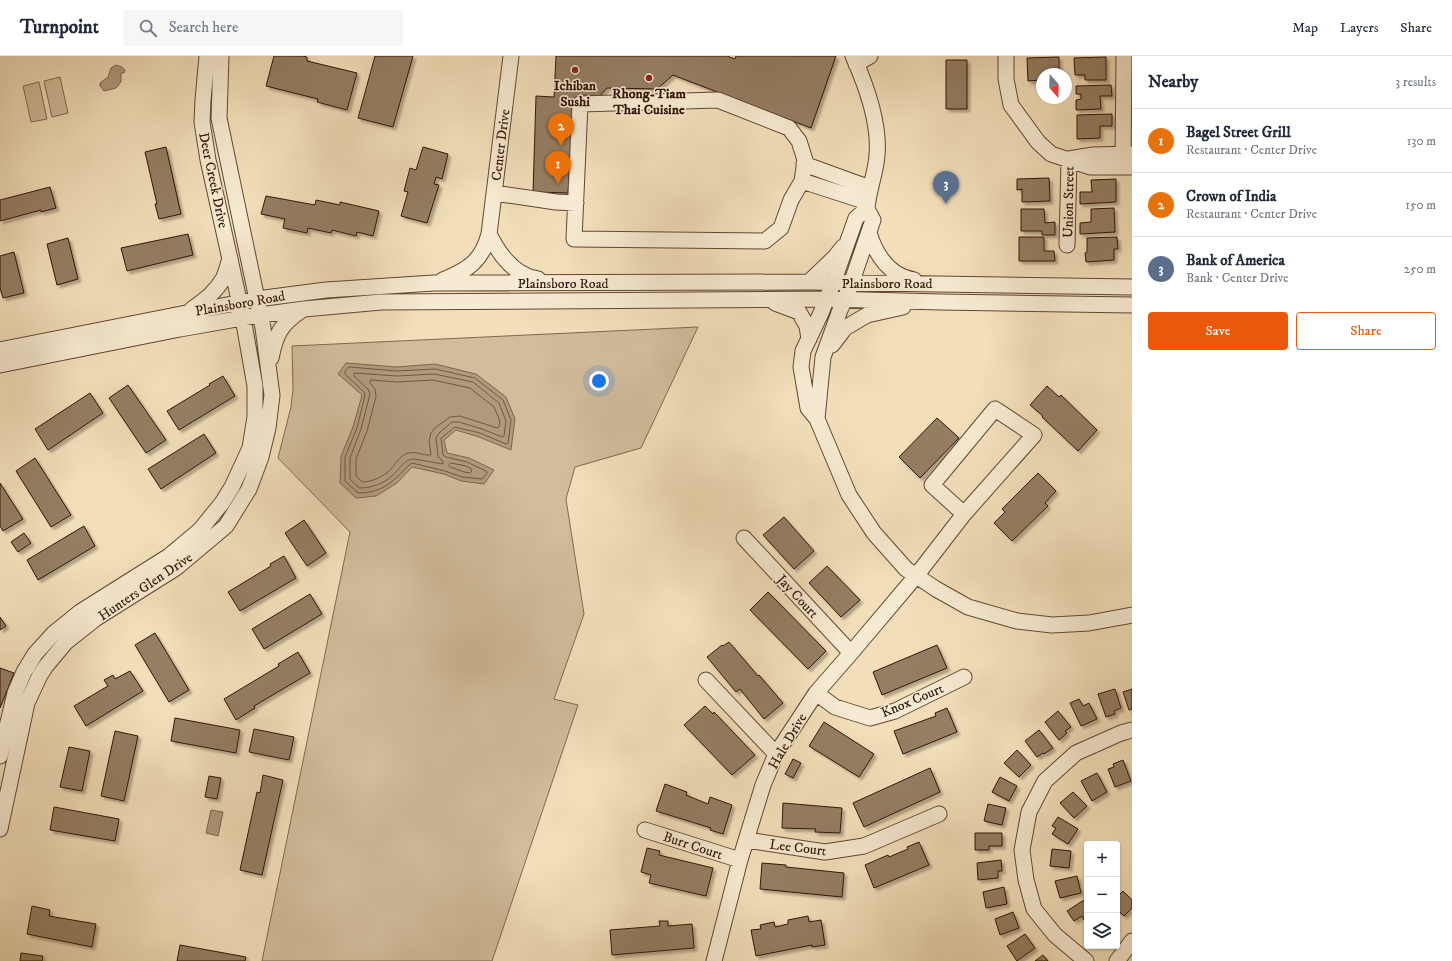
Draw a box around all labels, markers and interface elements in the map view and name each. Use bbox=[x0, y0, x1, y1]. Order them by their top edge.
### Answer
search box bbox=[123, 10, 403, 46]
text: Turnpoint bbox=[20, 16, 99, 39]
icon: search bbox=[137, 17, 159, 39]
text: Search here bbox=[169, 18, 238, 37]
text: Map bbox=[1292, 19, 1318, 37]
text: Layers bbox=[1340, 19, 1378, 37]
text: Share bbox=[1400, 19, 1432, 37]
marker: Ichiban Sushi bbox=[570, 65, 580, 75]
north arrow bbox=[1036, 68, 1072, 104]
text: Nearby bbox=[1148, 71, 1198, 93]
marker: Rhong-Tiam Thai Cuisine bbox=[644, 73, 654, 83]
text: 3 results bbox=[1395, 74, 1436, 90]
place label: Ichiban Sushi bbox=[554, 77, 597, 111]
place label: Rhong-Tiam Thai Cuisine bbox=[612, 85, 686, 119]
street label: Center Drive bbox=[488, 108, 514, 182]
pin: 2 bbox=[548, 113, 574, 146]
text: Bagel Street Grill bbox=[1186, 123, 1291, 142]
street label: Deer Creek Drive bbox=[194, 131, 232, 230]
text: 1 bbox=[1159, 133, 1163, 149]
text: 130 m bbox=[1407, 133, 1436, 149]
text: Restaurant · Center Drive bbox=[1186, 142, 1317, 158]
pin: 1 bbox=[545, 151, 571, 184]
street label: Union Street bbox=[1059, 166, 1079, 238]
pin: 3 bbox=[933, 171, 959, 204]
text: Crown of India bbox=[1186, 187, 1276, 206]
text: 2 bbox=[1158, 197, 1164, 213]
text: 150 m bbox=[1405, 197, 1436, 213]
text: Restaurant · Center Drive bbox=[1186, 206, 1317, 222]
text: Bank of America bbox=[1186, 251, 1285, 270]
text: 3 bbox=[1159, 261, 1163, 277]
text: 250 m bbox=[1404, 261, 1436, 277]
text: Bank · Center Drive bbox=[1186, 270, 1289, 286]
street label: Plainsboro Road bbox=[517, 275, 609, 293]
street label: Plainsboro Road bbox=[841, 275, 933, 293]
street label: Plainsboro Road bbox=[194, 287, 287, 321]
button: Save bbox=[1148, 312, 1288, 350]
button: Share bbox=[1296, 312, 1436, 350]
your location bbox=[589, 371, 609, 391]
street label: Hunters Glen Drive bbox=[95, 549, 196, 625]
street label: Jay Court bbox=[771, 570, 822, 623]
street label: Knox Court bbox=[878, 679, 947, 722]
street label: Hale Drive bbox=[765, 710, 811, 773]
street label: Burr Court bbox=[661, 828, 725, 864]
street label: Lee Court bbox=[768, 836, 828, 860]
map controls bbox=[1084, 841, 1120, 949]
button: + bbox=[1084, 841, 1120, 877]
button: − bbox=[1084, 877, 1120, 913]
button: layers bbox=[1084, 913, 1120, 949]

